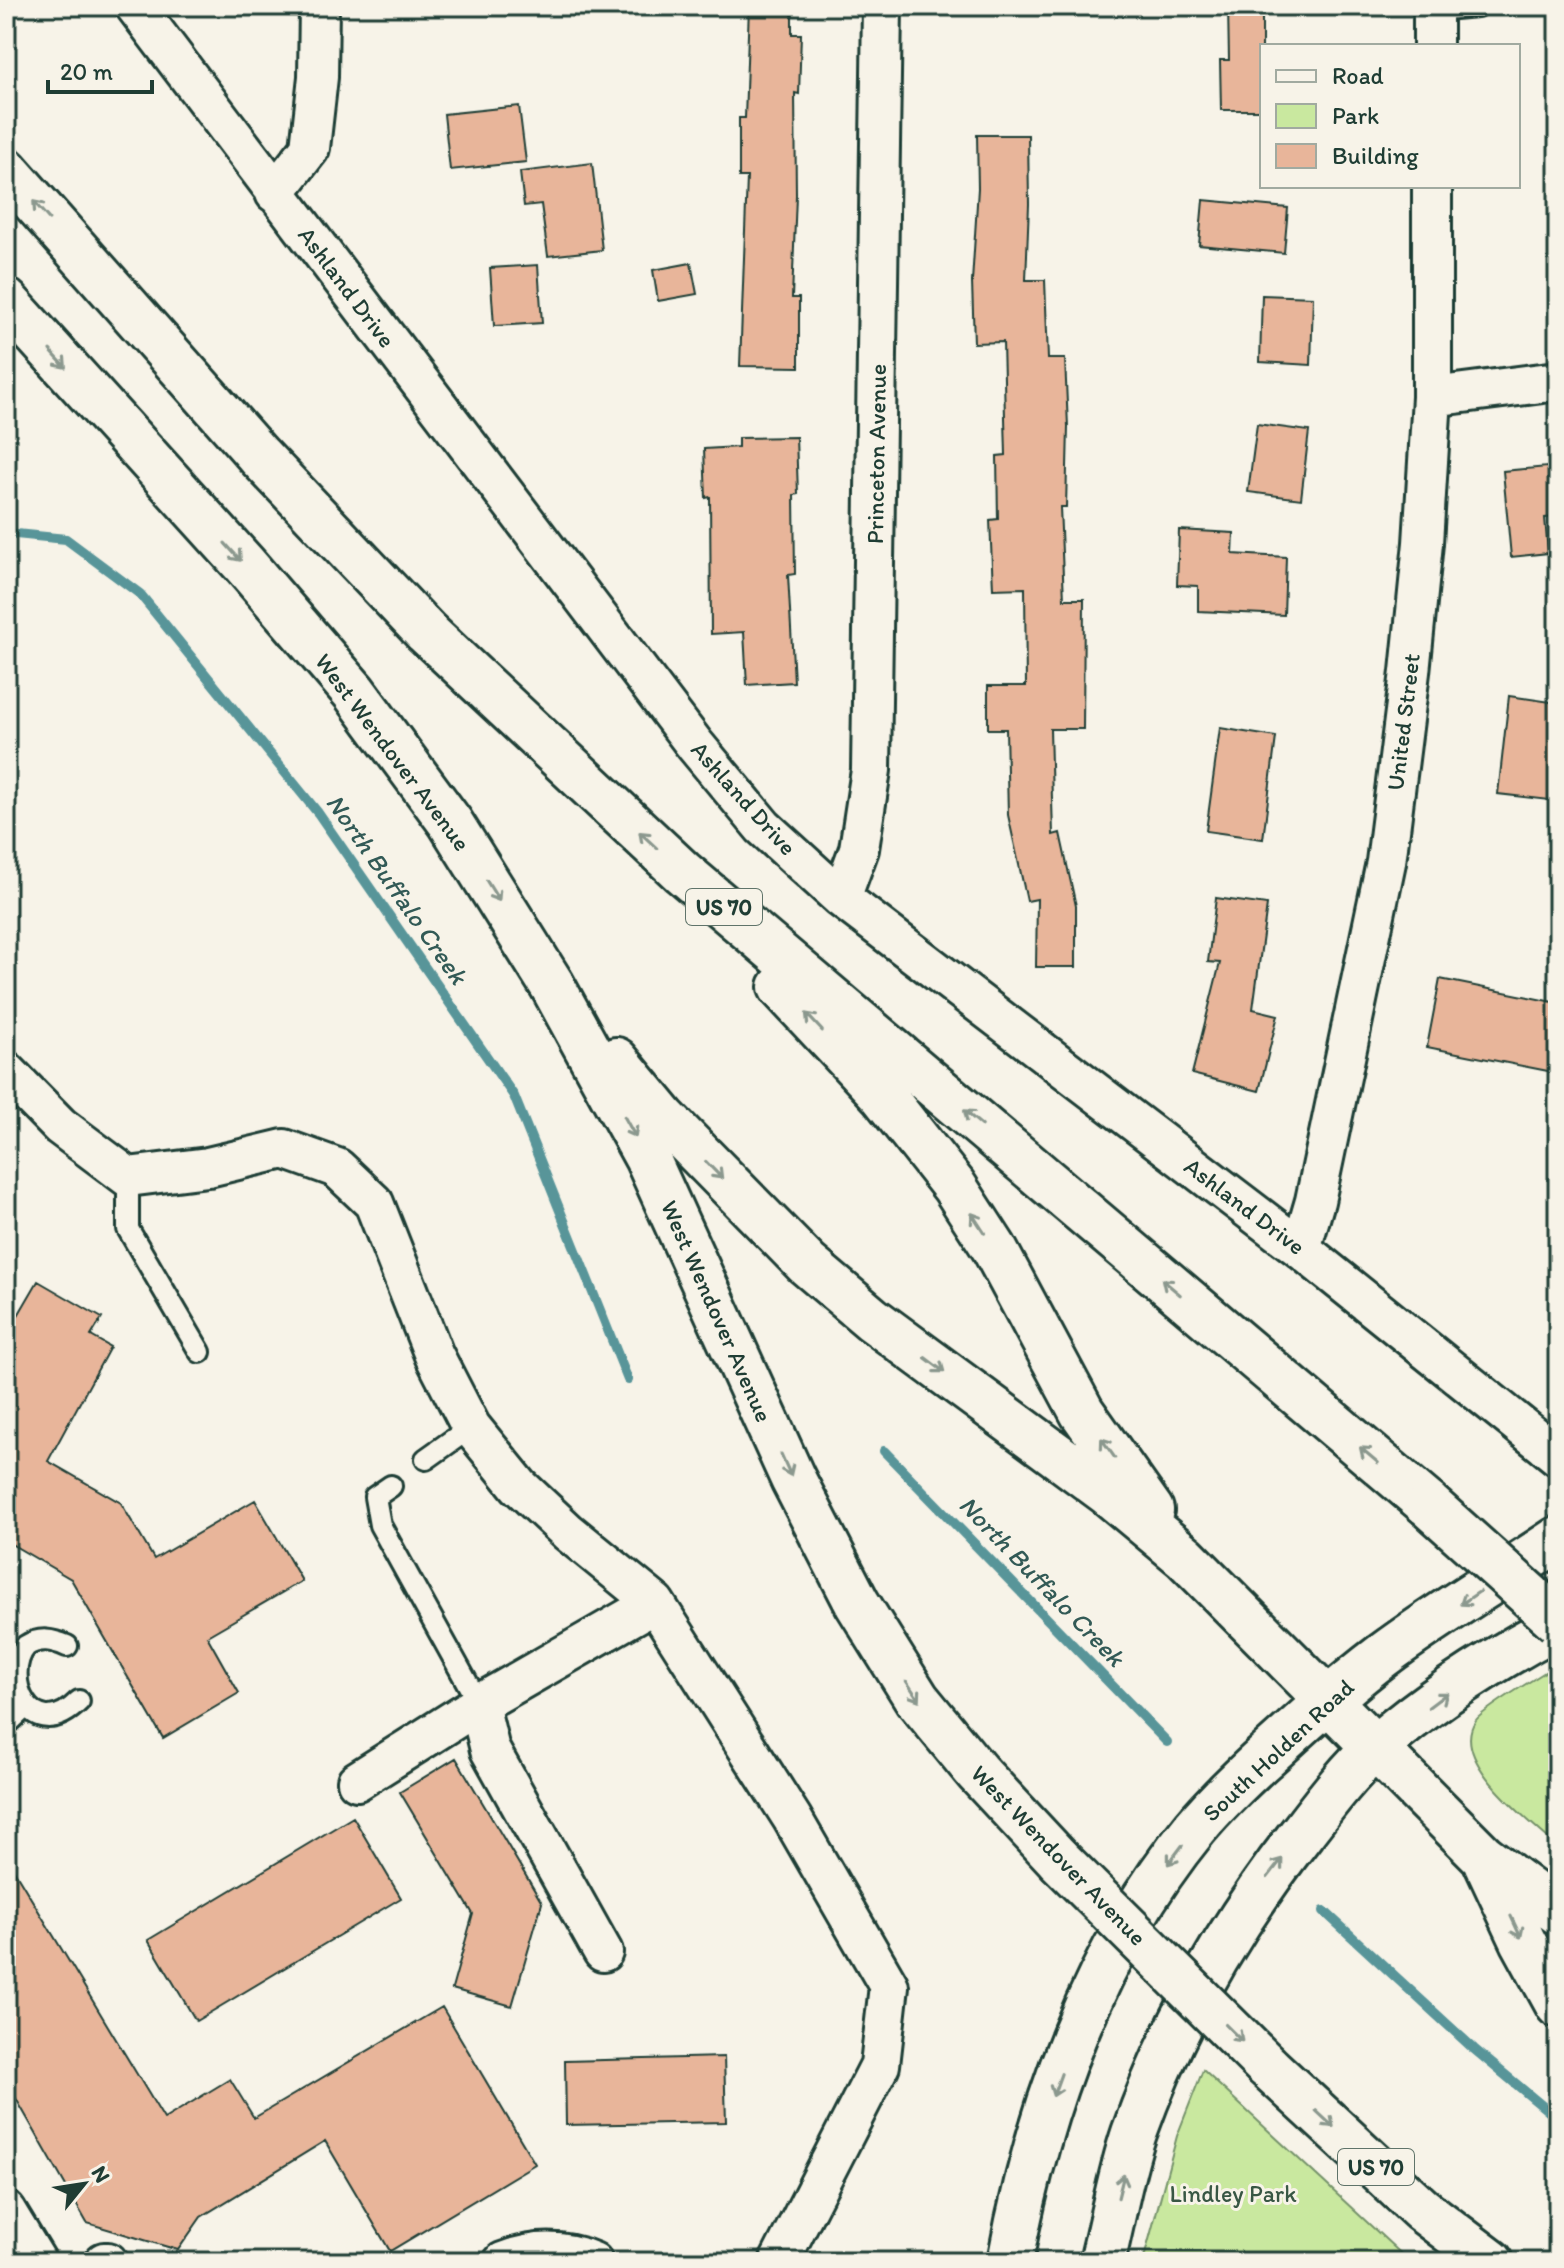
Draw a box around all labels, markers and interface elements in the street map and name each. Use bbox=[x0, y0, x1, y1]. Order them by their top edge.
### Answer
scale bar bbox=[48, 44, 152, 94]
legend bbox=[1260, 44, 1520, 188]
text: 20 m bbox=[60, 57, 113, 86]
text: Road bbox=[1332, 61, 1384, 90]
text: Park bbox=[1332, 101, 1379, 130]
text: Building bbox=[1332, 141, 1419, 170]
one-way arrow bbox=[32, 200, 50, 220]
street label: Ashland Drive bbox=[292, 221, 402, 353]
one-way arrow bbox=[49, 349, 68, 369]
street label: Princeton Avenue bbox=[860, 364, 892, 544]
one-way arrow bbox=[224, 541, 242, 561]
street label: West Wendover Avenue bbox=[309, 648, 477, 856]
street label: United Street bbox=[1380, 652, 1426, 792]
street label: Ashland Drive bbox=[685, 735, 803, 861]
water label: North Buffalo Creek bbox=[319, 788, 476, 992]
one-way arrow bbox=[638, 830, 658, 849]
one-way arrow bbox=[485, 879, 501, 902]
road number: US 70 bbox=[686, 889, 762, 925]
one-way arrow bbox=[804, 1012, 823, 1032]
one-way arrow bbox=[963, 1109, 983, 1127]
one-way arrow bbox=[623, 1115, 639, 1138]
street label: Ashland Drive bbox=[1179, 1151, 1311, 1261]
one-way arrow bbox=[705, 1160, 724, 1180]
street label: West Wendover Avenue bbox=[655, 1196, 779, 1426]
one-way arrow bbox=[970, 1212, 987, 1234]
one-way arrow bbox=[1161, 1278, 1182, 1296]
one-way arrow bbox=[924, 1357, 945, 1374]
one-way arrow bbox=[1100, 1437, 1116, 1459]
one-way arrow bbox=[1360, 1446, 1380, 1464]
one-way arrow bbox=[779, 1452, 794, 1476]
water label: North Buffalo Creek bbox=[952, 1489, 1133, 1674]
one-way arrow bbox=[1459, 1590, 1481, 1606]
street label: South Holden Road bbox=[1196, 1673, 1360, 1827]
one-way arrow bbox=[905, 1680, 921, 1702]
one-way arrow bbox=[1427, 1691, 1448, 1708]
street label: West Wendover Avenue bbox=[965, 1759, 1153, 1951]
one-way arrow bbox=[1167, 1844, 1184, 1865]
one-way arrow bbox=[1266, 1858, 1283, 1879]
one-way arrow bbox=[1509, 1914, 1524, 1938]
one-way arrow bbox=[1224, 2023, 1243, 2042]
one-way arrow bbox=[1049, 2072, 1063, 2097]
one-way arrow bbox=[1314, 2109, 1334, 2127]
north arrow bbox=[44, 2144, 124, 2224]
road number: US 70 bbox=[1338, 2149, 1414, 2185]
text: N bbox=[85, 2161, 116, 2187]
one-way arrow bbox=[1114, 2174, 1129, 2200]
park label: Lindley Park bbox=[1169, 2179, 1297, 2208]

